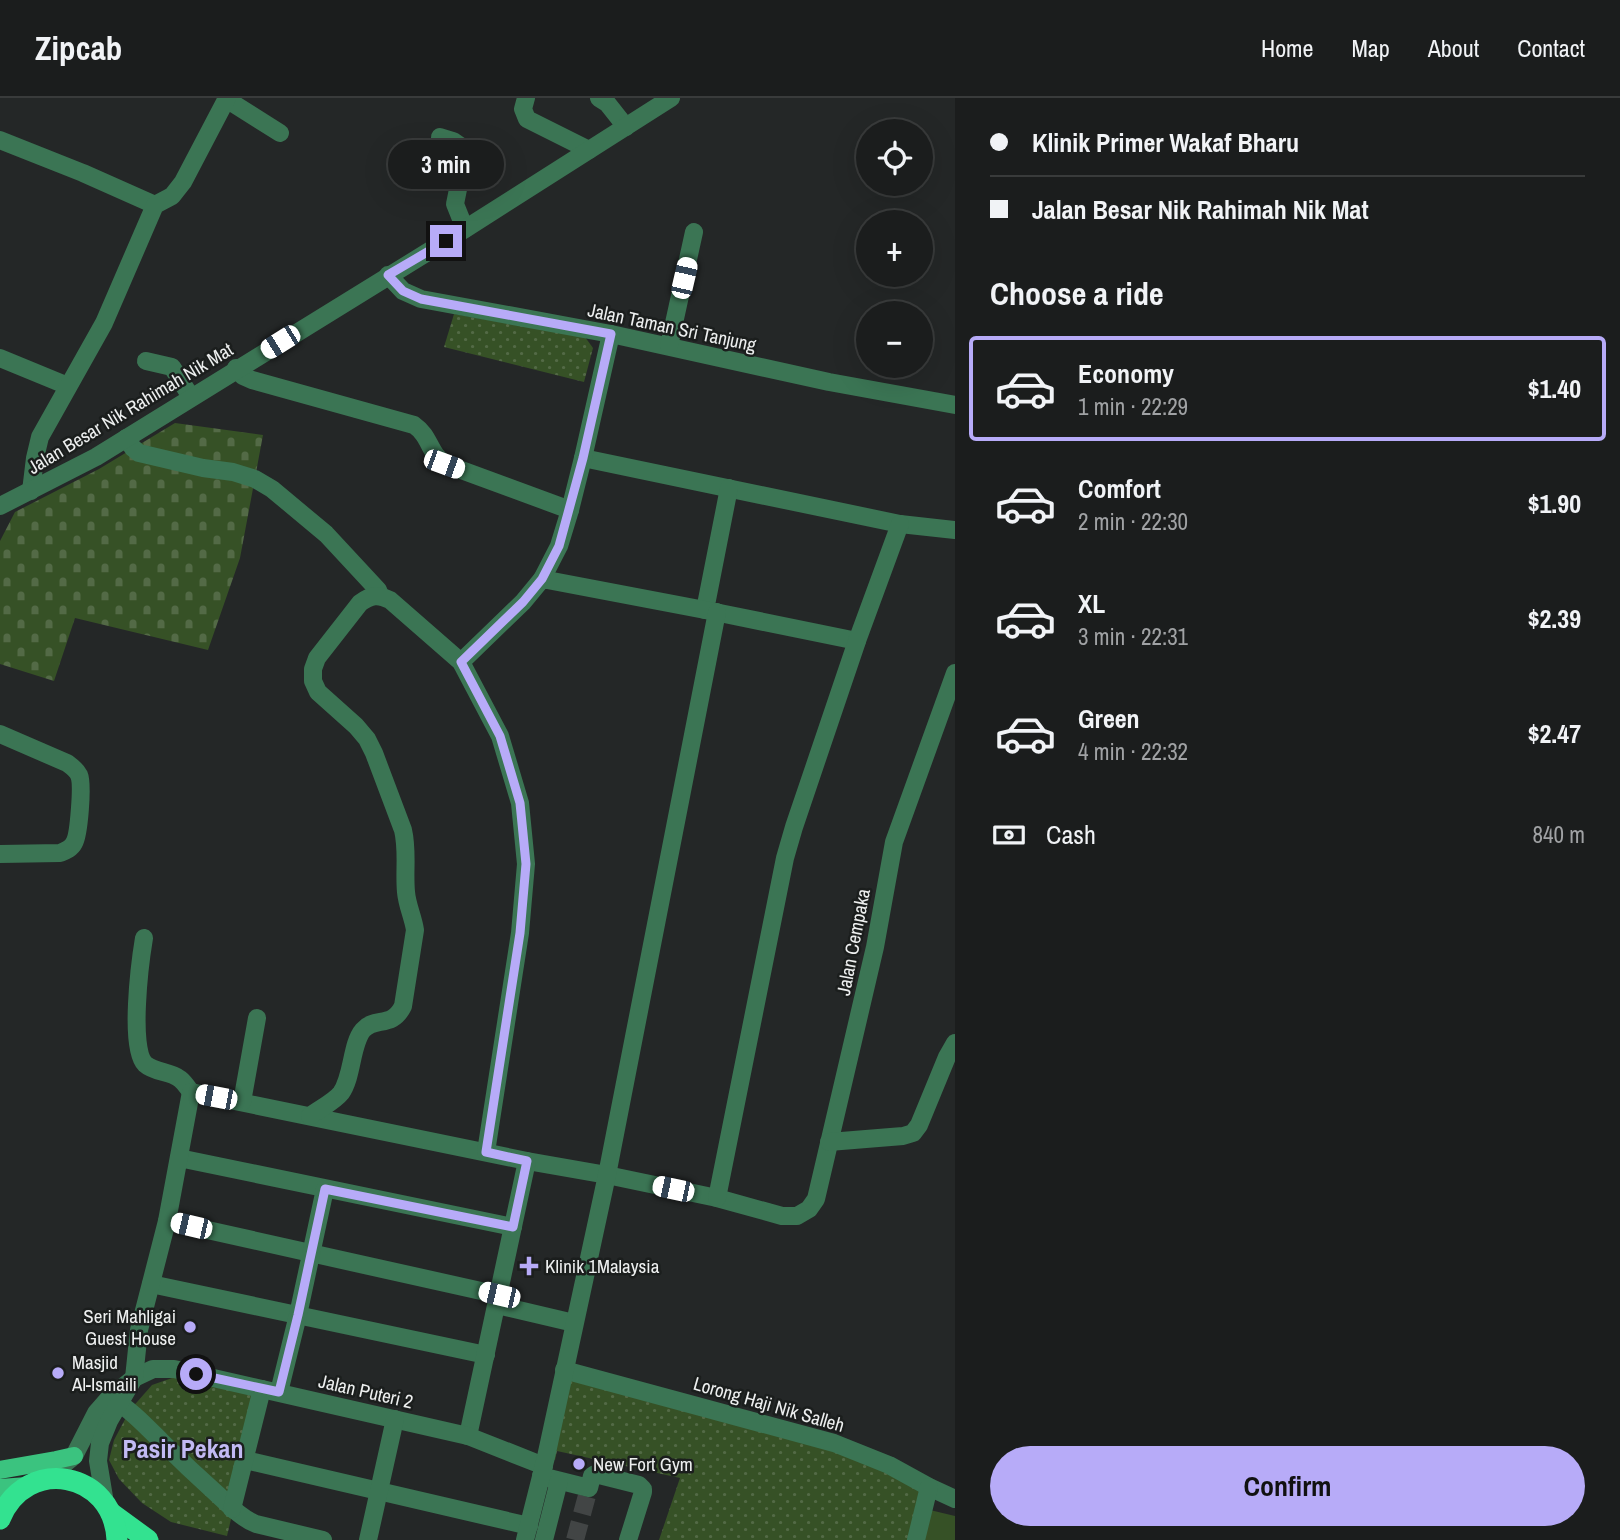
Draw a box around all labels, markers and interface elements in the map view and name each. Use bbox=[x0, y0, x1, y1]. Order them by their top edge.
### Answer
text: Zipcab bbox=[35, 26, 122, 70]
text: Home bbox=[1261, 32, 1313, 64]
text: Map bbox=[1351, 32, 1390, 64]
text: About bbox=[1428, 32, 1479, 64]
text: Contact bbox=[1517, 32, 1585, 64]
map controls bbox=[856, 119, 933, 378]
button: locate bbox=[856, 119, 933, 196]
text: Klinik Primer Wakaf Bharu bbox=[1032, 125, 1299, 160]
callout: 3 min bbox=[388, 139, 504, 188]
text: 3 min bbox=[421, 149, 471, 180]
text: Jalan Besar Nik Rahimah Nik Mat bbox=[1032, 192, 1369, 227]
button: + bbox=[856, 210, 933, 287]
route end bbox=[430, 225, 462, 257]
car bbox=[670, 255, 699, 301]
text: Choose a ride bbox=[990, 272, 1164, 315]
street label: Jalan Taman Sri Tanjung bbox=[585, 296, 759, 358]
button: − bbox=[856, 301, 933, 378]
car bbox=[257, 322, 304, 362]
street label: Jalan Besar Nik Rahimah Nik Mat bbox=[22, 336, 238, 480]
text: Economy bbox=[1078, 356, 1174, 391]
icon: car bbox=[994, 357, 1057, 420]
text: $1.40 bbox=[1528, 371, 1581, 406]
text: 1 min · 22:29 bbox=[1078, 391, 1188, 422]
car bbox=[421, 447, 468, 481]
text: Comfort bbox=[1078, 471, 1161, 506]
icon: car bbox=[994, 472, 1057, 535]
text: $1.90 bbox=[1528, 486, 1581, 521]
text: 2 min · 22:30 bbox=[1078, 506, 1188, 537]
text: XL bbox=[1078, 586, 1105, 621]
icon: car bbox=[994, 587, 1057, 650]
text: $2.39 bbox=[1528, 601, 1581, 636]
text: 3 min · 22:31 bbox=[1078, 621, 1188, 652]
text: Green bbox=[1078, 701, 1140, 736]
icon: car bbox=[994, 702, 1057, 765]
text: $2.47 bbox=[1528, 716, 1581, 751]
text: 4 min · 22:32 bbox=[1078, 736, 1188, 767]
icon: cash bbox=[990, 816, 1028, 854]
text: Cash bbox=[1046, 817, 1096, 852]
text: 840 m bbox=[1533, 819, 1585, 850]
street label: Jalan Cempaka bbox=[830, 886, 876, 998]
car bbox=[194, 1083, 239, 1111]
car bbox=[651, 1174, 696, 1204]
car bbox=[169, 1211, 214, 1241]
place label: Klinik 1Malaysia bbox=[545, 1253, 660, 1279]
marker: Klinik 1Malaysia bbox=[519, 1256, 539, 1276]
car bbox=[477, 1280, 522, 1310]
place label: Seri Mahligai Guest House bbox=[83, 1303, 176, 1351]
marker: Seri Mahligai Guest House bbox=[182, 1319, 198, 1335]
place label: Masjid Al-Ismaili bbox=[71, 1349, 137, 1397]
route start bbox=[180, 1358, 212, 1390]
marker: Masjid Al-Ismaili bbox=[50, 1365, 66, 1381]
street label: Jalan Puteri 2 bbox=[316, 1368, 416, 1414]
street label: Lorong Haji Nik Salleh bbox=[690, 1370, 848, 1438]
district label: Pasir Pekan bbox=[123, 1431, 243, 1466]
button: Confirm bbox=[990, 1446, 1585, 1526]
place label: New Fort Gym bbox=[593, 1451, 693, 1477]
marker: New Fort Gym bbox=[571, 1456, 587, 1472]

